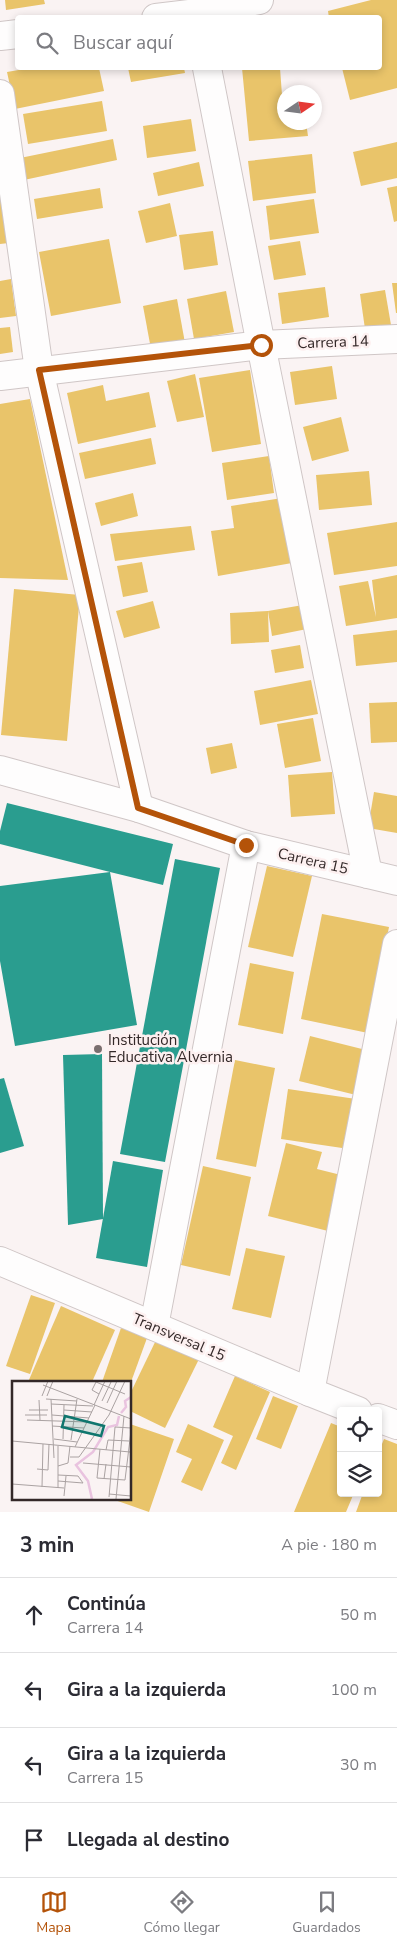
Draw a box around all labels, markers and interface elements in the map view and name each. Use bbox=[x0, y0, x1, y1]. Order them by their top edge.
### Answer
search box bbox=[15, 15, 382, 70]
icon: search bbox=[33, 29, 61, 57]
text: Buscar aquí bbox=[73, 30, 172, 56]
north arrow bbox=[277, 85, 322, 130]
street label: Carrera 14 bbox=[297, 331, 369, 353]
route start bbox=[250, 334, 273, 357]
route end bbox=[235, 834, 258, 857]
street label: Carrera 15 bbox=[276, 843, 350, 879]
place label: Institución Educativa Alvernia bbox=[108, 1030, 233, 1067]
marker: Institución Educativa Alvernia bbox=[92, 1043, 104, 1055]
street label: Transversal 15 bbox=[129, 1308, 229, 1366]
inset map bbox=[12, 1381, 131, 1500]
map controls bbox=[337, 1407, 382, 1497]
button: locate bbox=[337, 1407, 382, 1452]
button: layers bbox=[337, 1452, 382, 1497]
text: 3 min bbox=[20, 1531, 74, 1559]
text: A pie · 180 m bbox=[281, 1534, 377, 1556]
text: Continúa bbox=[67, 1591, 146, 1617]
icon: ahead bbox=[20, 1601, 48, 1629]
text: 50 m bbox=[340, 1604, 377, 1626]
text: Carrera 14 bbox=[67, 1617, 143, 1639]
icon: left bbox=[20, 1676, 48, 1704]
text: Gira a la izquierda bbox=[67, 1677, 226, 1703]
text: 100 m bbox=[330, 1679, 377, 1701]
text: Gira a la izquierda bbox=[67, 1741, 226, 1767]
icon: left bbox=[20, 1751, 48, 1779]
text: 30 m bbox=[340, 1754, 377, 1776]
text: Carrera 15 bbox=[67, 1767, 143, 1789]
icon: arrive bbox=[20, 1826, 48, 1854]
text: Llegada al destino bbox=[67, 1827, 229, 1853]
tab: Mapa bbox=[36, 1888, 71, 1937]
tab: Cómo llegar bbox=[143, 1888, 220, 1937]
tab: Guardados bbox=[292, 1888, 361, 1937]

